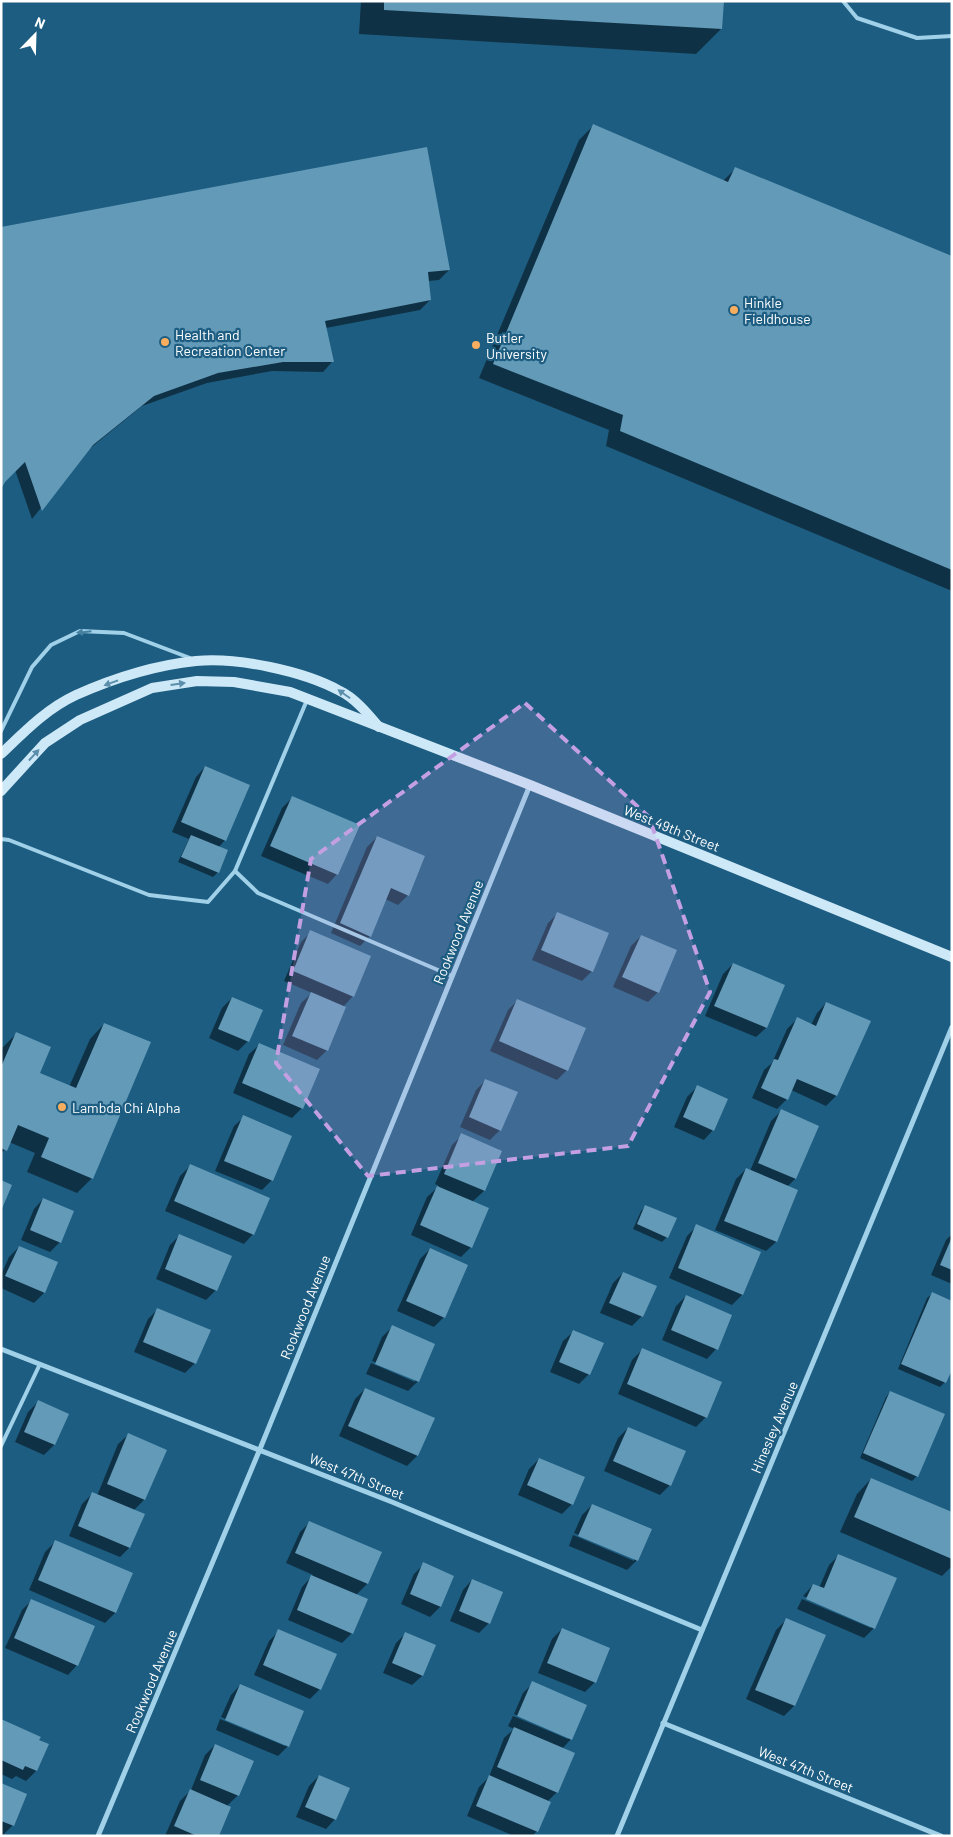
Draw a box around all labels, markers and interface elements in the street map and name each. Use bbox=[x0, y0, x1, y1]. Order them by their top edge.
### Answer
north arrow bbox=[10, 10, 60, 60]
text: N bbox=[33, 13, 48, 32]
place label: Hinkle Fieldhouse bbox=[744, 294, 811, 327]
marker: Hinkle Fieldhouse bbox=[728, 304, 740, 316]
place label: Health and Recreation Center bbox=[175, 326, 285, 359]
place label: Butler University bbox=[486, 329, 548, 362]
marker: Health and Recreation Center bbox=[159, 336, 171, 348]
marker: Butler University bbox=[470, 339, 482, 351]
one-way arrow bbox=[76, 628, 92, 636]
one-way arrow bbox=[103, 679, 118, 687]
one-way arrow bbox=[170, 680, 186, 688]
one-way arrow bbox=[337, 689, 351, 699]
one-way arrow bbox=[28, 749, 40, 761]
street label: West 49th Street bbox=[621, 801, 723, 855]
street label: Rookwood Avenue bbox=[429, 877, 487, 987]
place label: Lambda Chi Alpha bbox=[72, 1099, 180, 1116]
marker: Lambda Chi Alpha bbox=[56, 1101, 68, 1113]
street label: Rookwood Avenue bbox=[276, 1252, 334, 1362]
street label: Hinesley Avenue bbox=[747, 1378, 801, 1476]
street label: West 47th Street bbox=[307, 1449, 407, 1503]
street label: Rookwood Avenue bbox=[122, 1627, 180, 1735]
street label: West 47th Street bbox=[756, 1742, 856, 1796]

